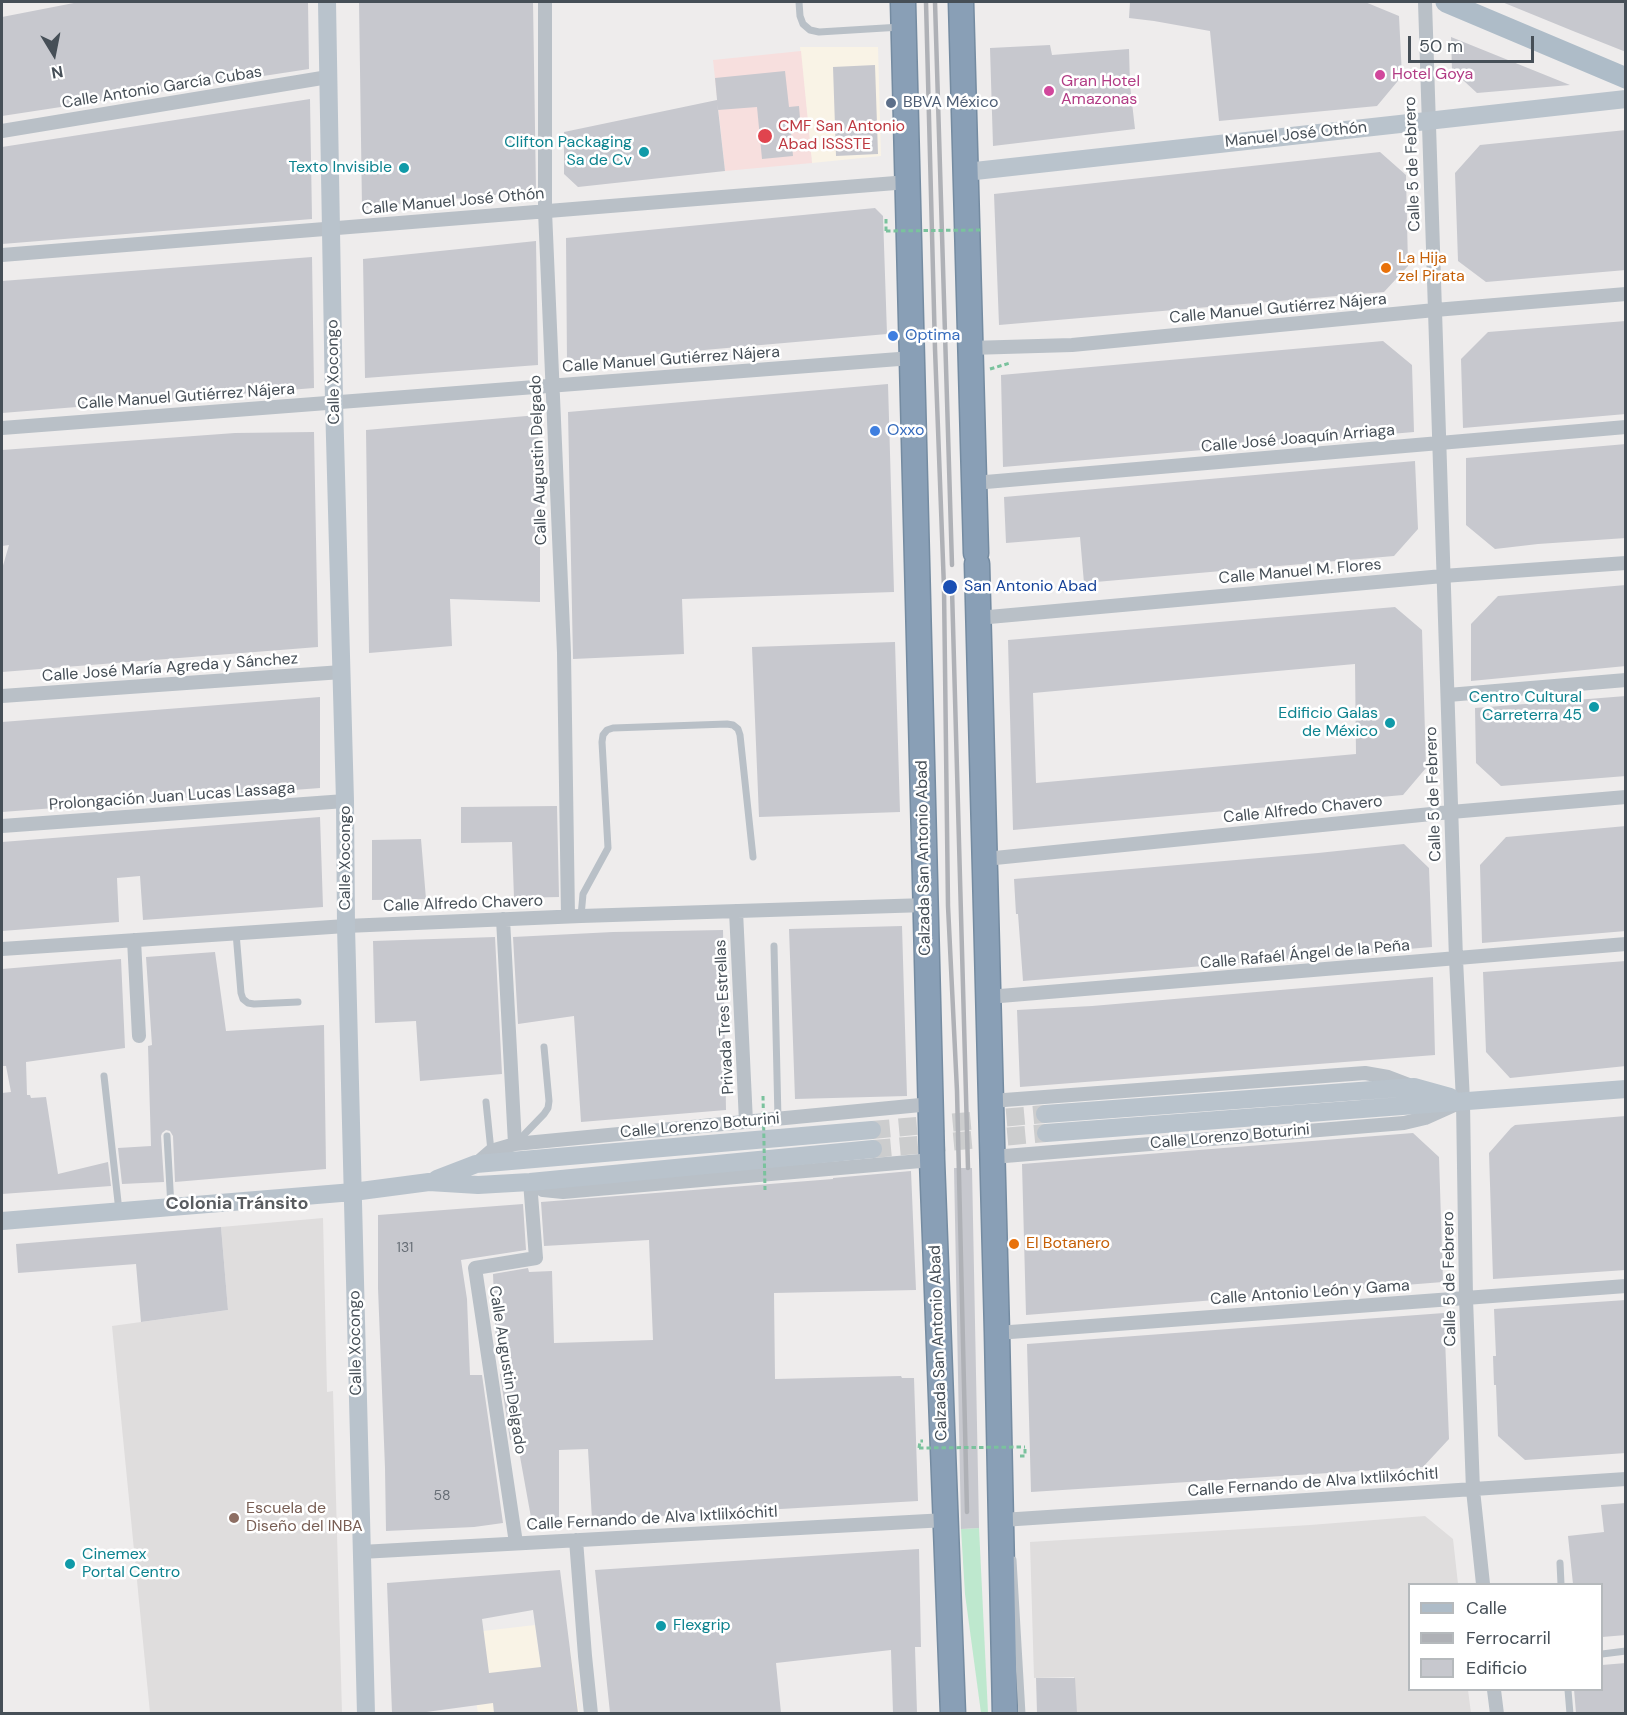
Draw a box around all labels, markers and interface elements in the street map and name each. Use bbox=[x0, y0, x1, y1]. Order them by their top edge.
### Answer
north arrow bbox=[24, 24, 84, 84]
scale bar bbox=[1411, 24, 1537, 62]
text: 50 m bbox=[1419, 34, 1463, 58]
text: N bbox=[50, 61, 65, 84]
street label: Calle Antonio García Cubas bbox=[61, 63, 263, 113]
place label: Hotel Goya bbox=[1392, 65, 1473, 85]
marker: Hotel Goya bbox=[1373, 68, 1387, 82]
place label: Gran Hotel Amazonas bbox=[1061, 72, 1140, 110]
marker: Gran Hotel Amazonas bbox=[1042, 84, 1056, 98]
place label: BBVA México bbox=[903, 93, 999, 113]
marker: BBVA México bbox=[884, 96, 898, 110]
street label: Calle 5 de Febrero bbox=[1401, 96, 1425, 232]
place label: CMF San Antonio Abad ISSSTE bbox=[778, 117, 905, 155]
street label: Manuel José Othón bbox=[1224, 118, 1368, 152]
marker: CMF San Antonio Abad ISSSTE bbox=[756, 127, 774, 145]
place label: Clifton Packaging Sa de Cv bbox=[504, 133, 632, 171]
marker: Clifton Packaging Sa de Cv bbox=[637, 145, 651, 159]
place label: Texto Invisible bbox=[288, 158, 392, 178]
marker: Texto Invisible bbox=[397, 161, 411, 175]
street label: Calle Manuel José Othón bbox=[361, 184, 545, 220]
place label: La Hija zel Pirata bbox=[1398, 249, 1465, 287]
marker: La Hija zel Pirata bbox=[1379, 261, 1393, 275]
street label: Calle Manuel Gutiérrez Nájera bbox=[1169, 290, 1387, 328]
street label: Calle Xocongo bbox=[323, 319, 345, 425]
place label: Optima bbox=[905, 326, 960, 346]
marker: Optima bbox=[886, 329, 900, 343]
street label: Calle Manuel Gutiérrez Nájera bbox=[562, 343, 780, 377]
street label: Calle Augustin Delgado bbox=[526, 375, 552, 545]
street label: Calle Manuel Gutiérrez Nájera bbox=[77, 380, 295, 414]
place label: Oxxo bbox=[887, 421, 924, 441]
street label: Calle José Joaquín Arriaga bbox=[1200, 421, 1396, 457]
marker: Oxxo bbox=[868, 424, 882, 438]
street label: Calle Manuel M. Flores bbox=[1218, 555, 1382, 589]
place label: San Antonio Abad bbox=[964, 577, 1097, 597]
marker: San Antonio Abad bbox=[941, 578, 959, 596]
street label: Calle José María Agreda y Sánchez bbox=[41, 649, 299, 687]
place label: Centro Cultural Carreterra 45 bbox=[1469, 688, 1582, 726]
marker: Centro Cultural Carreterra 45 bbox=[1587, 700, 1601, 714]
place label: Edificio Galas de México bbox=[1278, 704, 1378, 742]
marker: Edificio Galas de México bbox=[1383, 716, 1397, 730]
street label: Calle 5 de Febrero bbox=[1422, 726, 1446, 862]
street label: Calzada San Antonio Abad bbox=[913, 760, 935, 956]
street label: Prolongación Juan Lucas Lassaga bbox=[48, 779, 296, 815]
street label: Calle Alfredo Chavero bbox=[1222, 792, 1384, 828]
street label: Calle Xocongo bbox=[336, 805, 356, 911]
street label: Calle Alfredo Chavero bbox=[383, 892, 543, 916]
street label: Calle Rafaél Ángel de la Peña bbox=[1199, 936, 1411, 974]
street label: Privada Tres Estrellas bbox=[711, 939, 739, 1095]
street label: Calle Lorenzo Boturini bbox=[619, 1109, 781, 1143]
street label: Calle Lorenzo Boturini bbox=[1149, 1120, 1311, 1154]
district label: Colonia Tránsito bbox=[166, 1193, 308, 1215]
street label: Calle 5 de Febrero bbox=[1439, 1211, 1461, 1347]
place label: El Botanero bbox=[1026, 1234, 1110, 1254]
marker: El Botanero bbox=[1007, 1237, 1021, 1251]
house number: 131 bbox=[397, 1240, 413, 1256]
street label: Calzada San Antonio Abad bbox=[926, 1245, 952, 1441]
street label: Calle Antonio León y Gama bbox=[1210, 1276, 1410, 1310]
street label: Calle Augustin Delgado bbox=[484, 1284, 530, 1456]
street label: Calle Xocongo bbox=[345, 1290, 367, 1396]
street label: Calle Fernando de Alva Ixtlilxóchitl bbox=[1187, 1465, 1439, 1501]
house number: 58 bbox=[433, 1488, 451, 1504]
place label: Escuela de Diseño del INBA bbox=[246, 1499, 363, 1537]
street label: Calle Fernando de Alva Ixtlilxóchitl bbox=[526, 1503, 778, 1535]
marker: Escuela de Diseño del INBA bbox=[227, 1511, 241, 1525]
place label: Cinemex Portal Centro bbox=[82, 1545, 180, 1583]
marker: Cinemex Portal Centro bbox=[63, 1557, 77, 1571]
legend bbox=[1408, 1583, 1603, 1691]
text: Calle bbox=[1466, 1596, 1507, 1620]
place label: Flexgrip bbox=[673, 1616, 730, 1636]
marker: Flexgrip bbox=[654, 1619, 668, 1633]
text: Ferrocarril bbox=[1466, 1626, 1551, 1650]
text: Edificio bbox=[1466, 1656, 1527, 1680]

